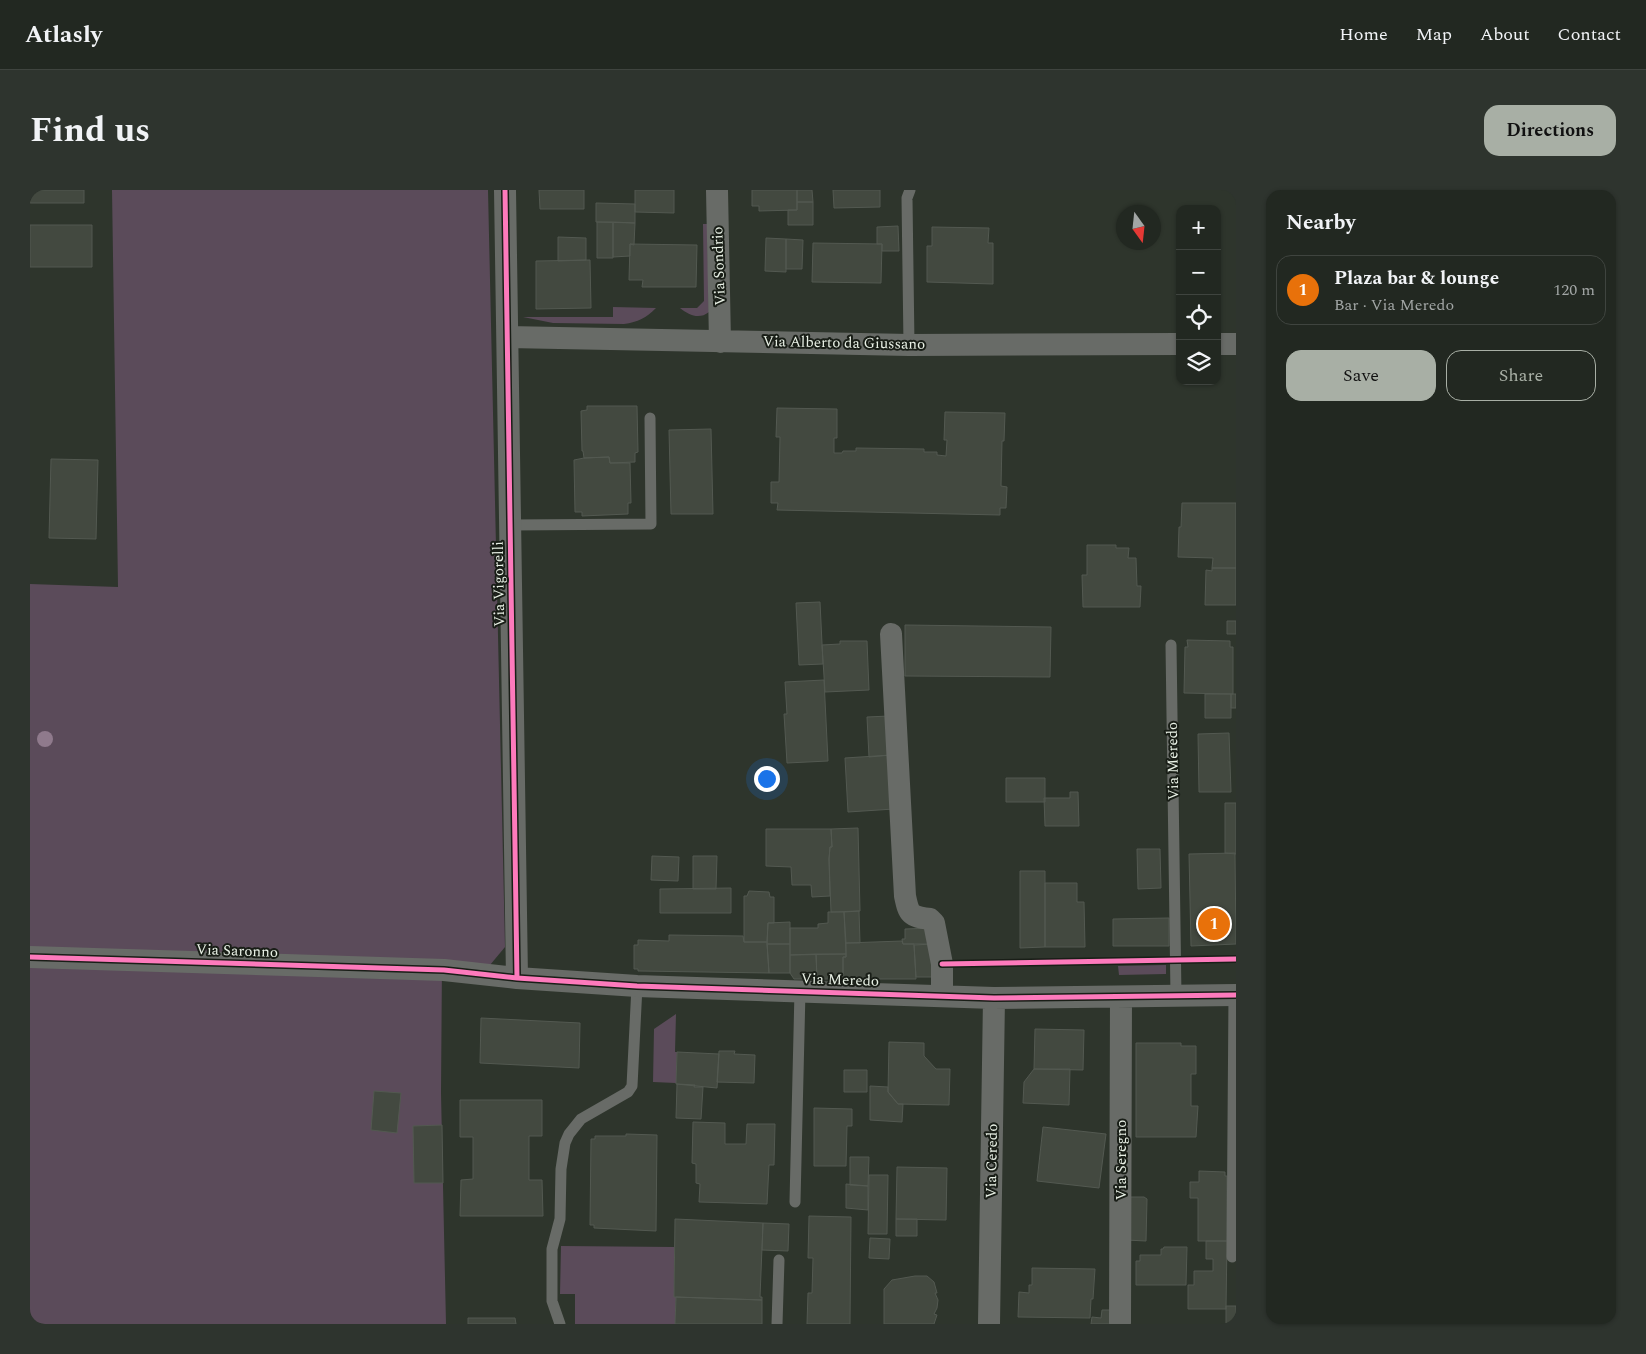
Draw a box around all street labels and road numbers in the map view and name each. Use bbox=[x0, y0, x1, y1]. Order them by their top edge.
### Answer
street label: Via Sondrio bbox=[706, 226, 732, 306]
street label: Via Alberto da Giussano bbox=[763, 330, 925, 356]
street label: Via Vigorelli bbox=[487, 541, 511, 627]
street label: Via Meredo bbox=[1161, 722, 1185, 800]
street label: Via Saronno bbox=[196, 938, 278, 964]
street label: Via Meredo bbox=[801, 967, 879, 993]
street label: Via Seregno bbox=[1110, 1120, 1133, 1200]
street label: Via Ceredo bbox=[980, 1123, 1004, 1199]

